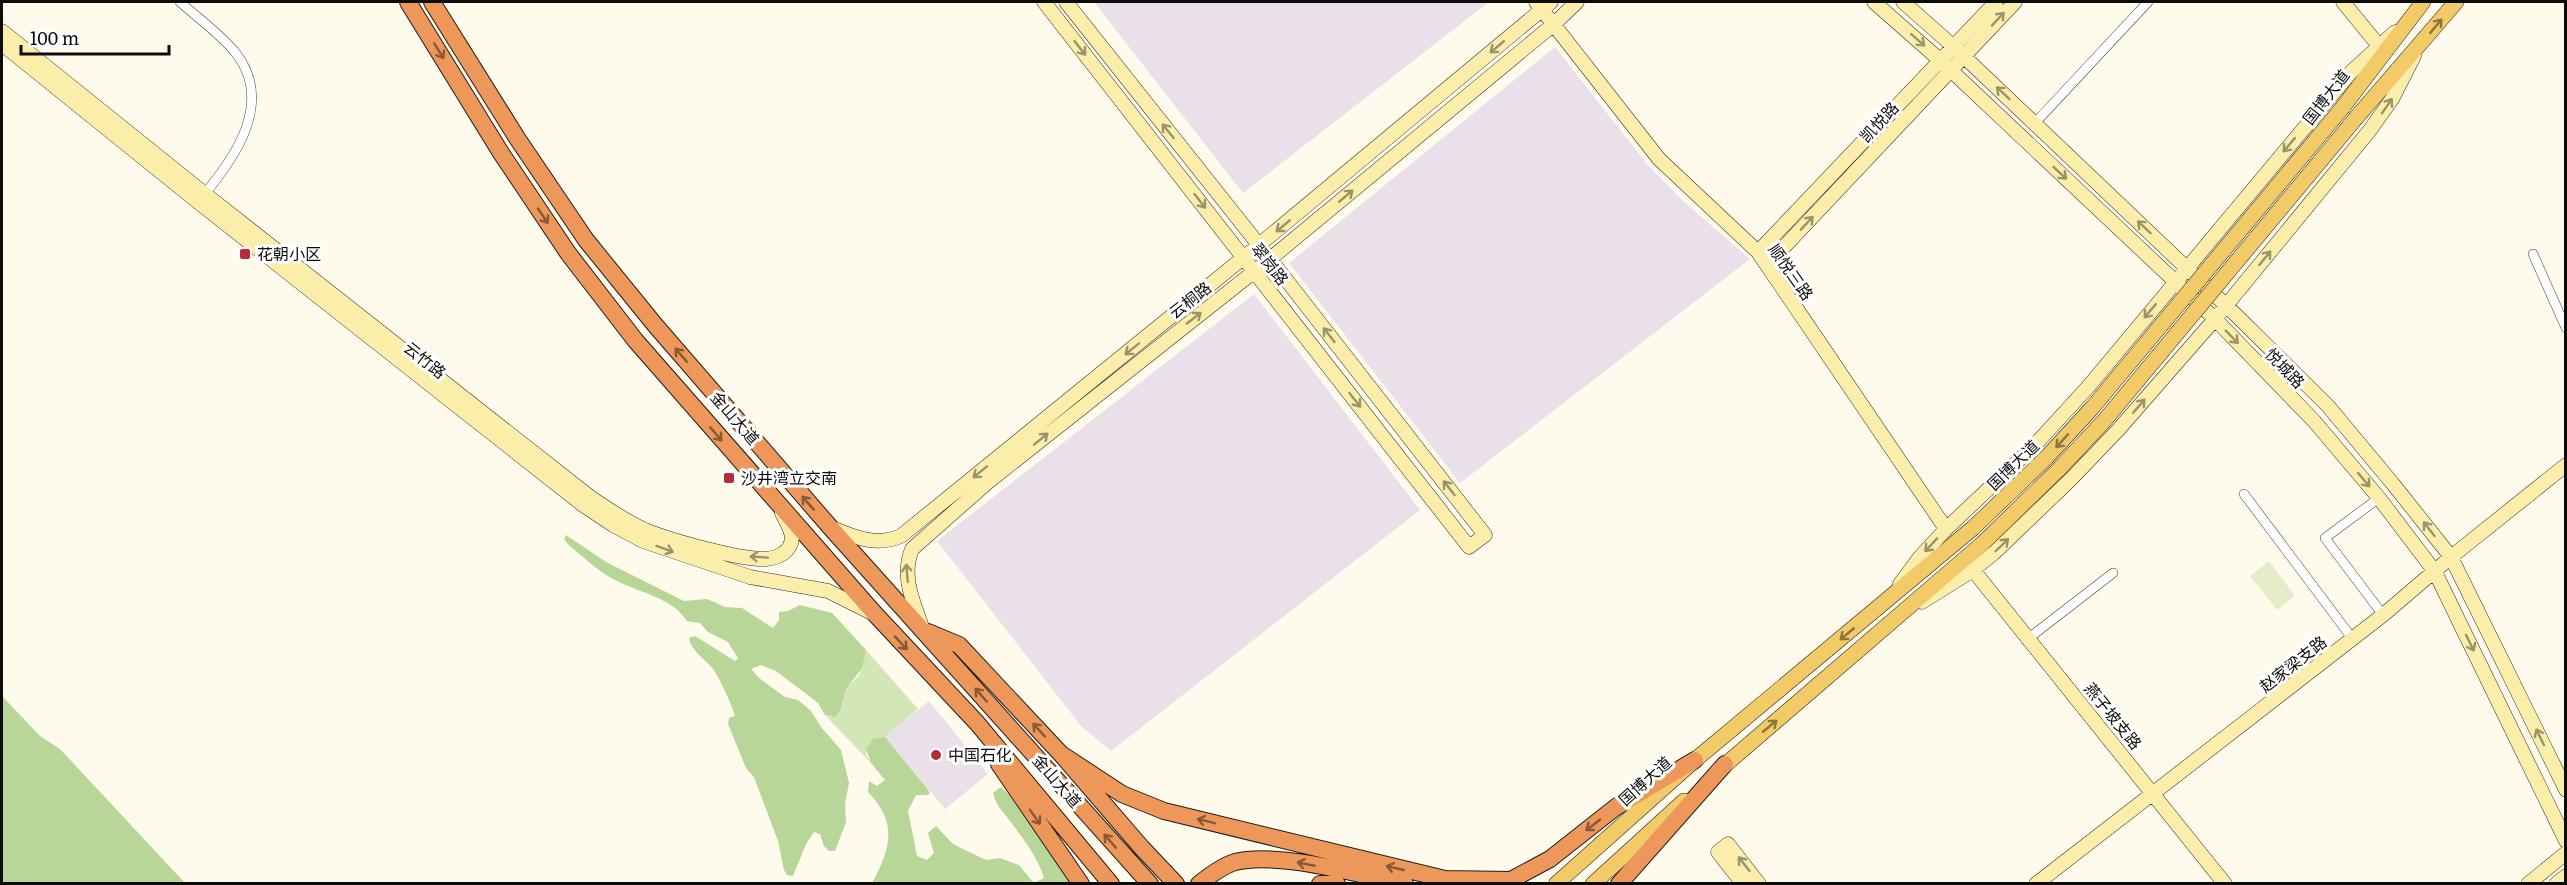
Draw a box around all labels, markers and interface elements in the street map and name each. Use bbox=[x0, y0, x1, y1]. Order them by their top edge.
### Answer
one-way arrow bbox=[1991, 12, 2005, 27]
scale bar bbox=[21, 18, 170, 56]
one-way arrow bbox=[2429, 19, 2442, 35]
text: 100 m bbox=[30, 24, 79, 51]
one-way arrow bbox=[1910, 33, 1925, 47]
one-way arrow bbox=[1073, 39, 1086, 55]
one-way arrow bbox=[1489, 41, 1505, 54]
one-way arrow bbox=[433, 42, 445, 59]
street label: 国博大道 bbox=[2296, 64, 2354, 129]
one-way arrow bbox=[1995, 85, 2010, 100]
street label: 凯悦路 bbox=[1853, 96, 1903, 147]
one-way arrow bbox=[2381, 98, 2393, 114]
one-way arrow bbox=[1161, 123, 1174, 139]
one-way arrow bbox=[2282, 137, 2296, 152]
one-way arrow bbox=[2052, 166, 2067, 180]
one-way arrow bbox=[1338, 189, 1353, 203]
one-way arrow bbox=[1193, 193, 1206, 209]
one-way arrow bbox=[537, 207, 550, 224]
one-way arrow bbox=[1800, 215, 1814, 230]
one-way arrow bbox=[1275, 219, 1291, 232]
one-way arrow bbox=[2137, 219, 2152, 234]
street label: 翠岗路 bbox=[1247, 237, 1295, 290]
street label: 顺悦三路 bbox=[1764, 238, 1820, 305]
place label: 花朝小区 bbox=[257, 241, 321, 265]
marker: 花朝小区 bbox=[238, 247, 252, 261]
one-way arrow bbox=[2258, 251, 2272, 266]
street label: 云桐路 bbox=[1163, 275, 1216, 323]
one-way arrow bbox=[2144, 303, 2157, 319]
one-way arrow bbox=[1186, 312, 1202, 325]
one-way arrow bbox=[1323, 327, 1336, 343]
one-way arrow bbox=[2224, 330, 2239, 345]
street label: 云竹路 bbox=[399, 335, 452, 383]
one-way arrow bbox=[1124, 342, 1140, 355]
street label: 悦城路 bbox=[2260, 342, 2311, 393]
one-way arrow bbox=[674, 347, 687, 363]
street label: 金山大道 bbox=[706, 385, 766, 449]
one-way arrow bbox=[1348, 392, 1361, 408]
one-way arrow bbox=[2132, 399, 2146, 414]
one-way arrow bbox=[710, 426, 723, 442]
one-way arrow bbox=[1033, 433, 1049, 446]
street label: 国博大道 bbox=[1981, 433, 2044, 495]
one-way arrow bbox=[2055, 433, 2069, 448]
place label: 沙井湾立交南 bbox=[741, 465, 837, 489]
one-way arrow bbox=[972, 465, 988, 478]
marker: 沙井湾立交南 bbox=[722, 471, 736, 485]
one-way arrow bbox=[2357, 472, 2371, 487]
one-way arrow bbox=[1443, 481, 1455, 497]
one-way arrow bbox=[801, 495, 815, 510]
one-way arrow bbox=[2422, 521, 2435, 537]
one-way arrow bbox=[1924, 537, 1938, 552]
one-way arrow bbox=[1994, 538, 2009, 552]
one-way arrow bbox=[655, 545, 674, 556]
one-way arrow bbox=[749, 552, 769, 563]
one-way arrow bbox=[901, 564, 912, 584]
one-way arrow bbox=[1839, 627, 1855, 640]
street label: 赵家梁支路 bbox=[2253, 629, 2331, 697]
one-way arrow bbox=[2464, 633, 2476, 651]
one-way arrow bbox=[894, 635, 908, 650]
street label: 燕子坡支路 bbox=[2079, 677, 2148, 754]
one-way arrow bbox=[974, 687, 988, 702]
one-way arrow bbox=[1762, 719, 1777, 733]
one-way arrow bbox=[1032, 723, 1046, 738]
one-way arrow bbox=[2533, 729, 2545, 747]
place label: 中国石化 bbox=[948, 742, 1012, 766]
marker: 中国石化 bbox=[929, 748, 943, 762]
street label: 金山大道 bbox=[1028, 748, 1088, 812]
street label: 国博大道 bbox=[1613, 750, 1676, 811]
one-way arrow bbox=[1029, 808, 1041, 824]
one-way arrow bbox=[1197, 815, 1216, 827]
one-way arrow bbox=[1585, 819, 1601, 832]
one-way arrow bbox=[1103, 833, 1116, 849]
one-way arrow bbox=[1737, 856, 1750, 872]
one-way arrow bbox=[1297, 858, 1317, 869]
one-way arrow bbox=[1386, 862, 1406, 873]

